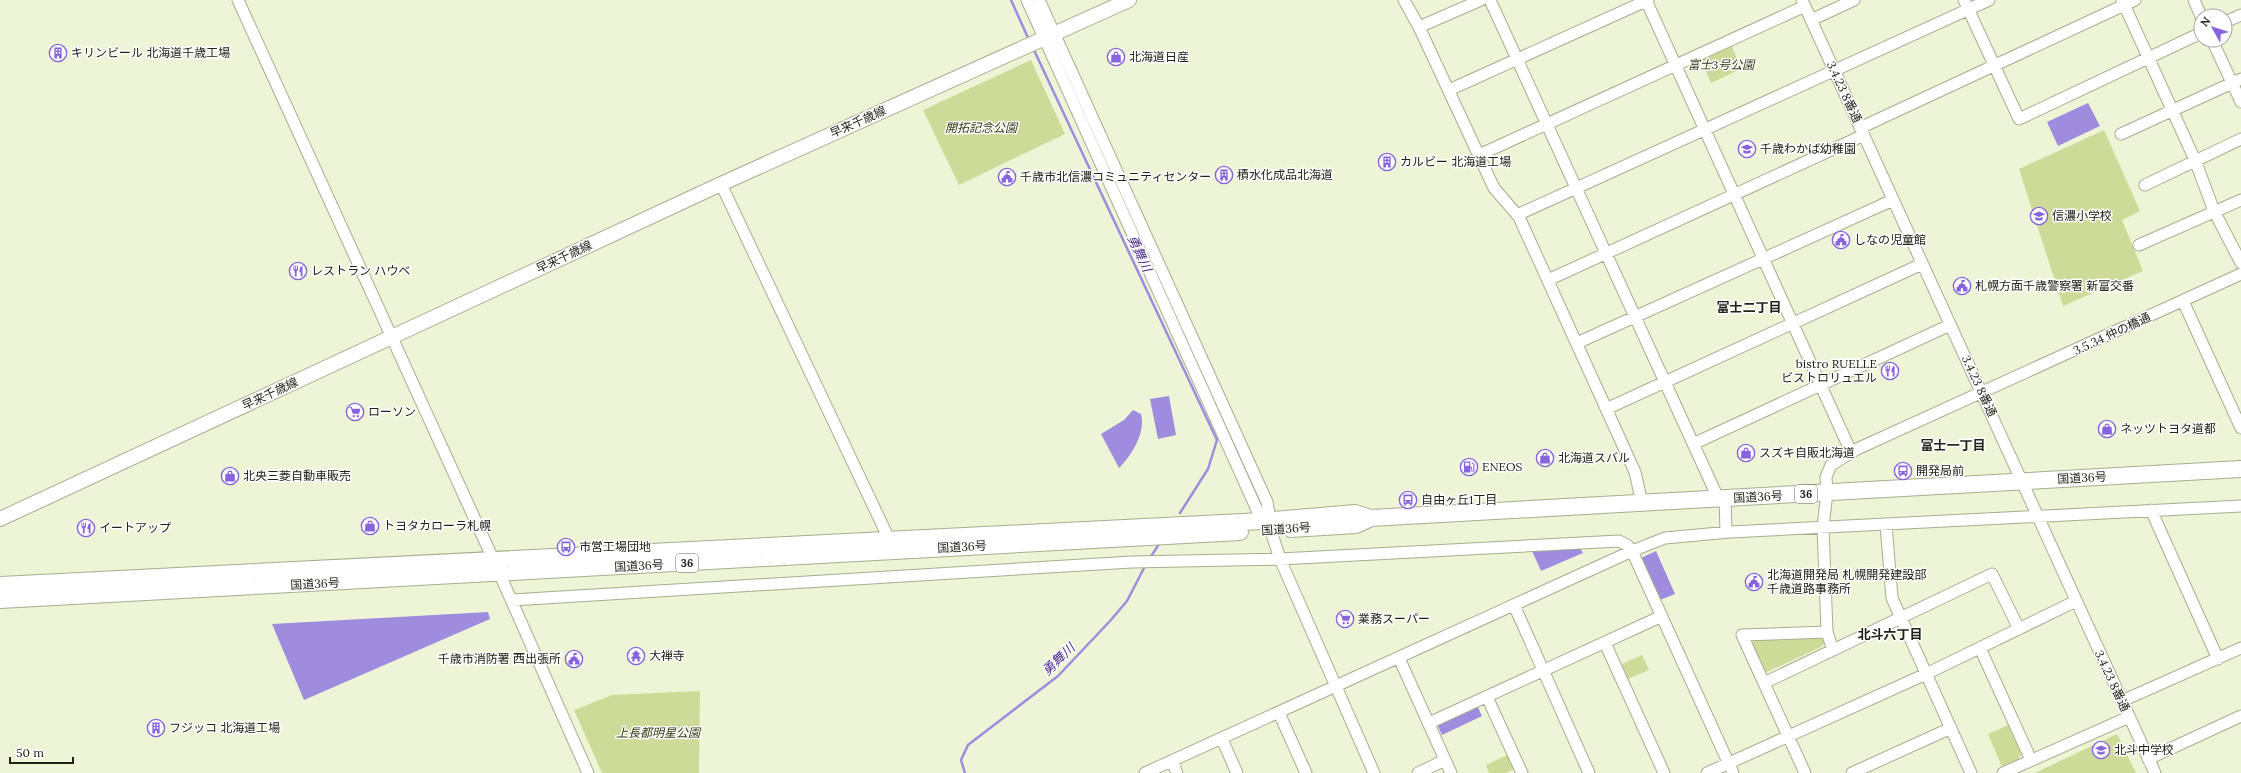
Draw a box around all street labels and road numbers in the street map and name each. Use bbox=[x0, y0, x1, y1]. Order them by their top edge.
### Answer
street label: 3.4.23 8番通 bbox=[1824, 59, 1865, 125]
street label: 早来千歳線 bbox=[827, 102, 888, 141]
street label: 早来千歳線 bbox=[533, 237, 594, 276]
street label: 3.5.34 仲の橋通 bbox=[2071, 309, 2153, 358]
street label: 3.4.23 8番通 bbox=[1959, 353, 2000, 419]
street label: 早来千歳線 bbox=[239, 374, 300, 413]
street label: 国道36号 bbox=[2057, 469, 2107, 486]
road number: 36 bbox=[1795, 485, 1817, 503]
street label: 国道36号 bbox=[1733, 488, 1783, 505]
street label: 国道36号 bbox=[1261, 519, 1311, 538]
street label: 国道36号 bbox=[937, 538, 987, 555]
road number: 36 bbox=[676, 554, 698, 572]
street label: 国道36号 bbox=[614, 557, 664, 574]
street label: 国道36号 bbox=[290, 575, 340, 592]
street label: 3.4.23 8番通 bbox=[2092, 648, 2133, 714]

